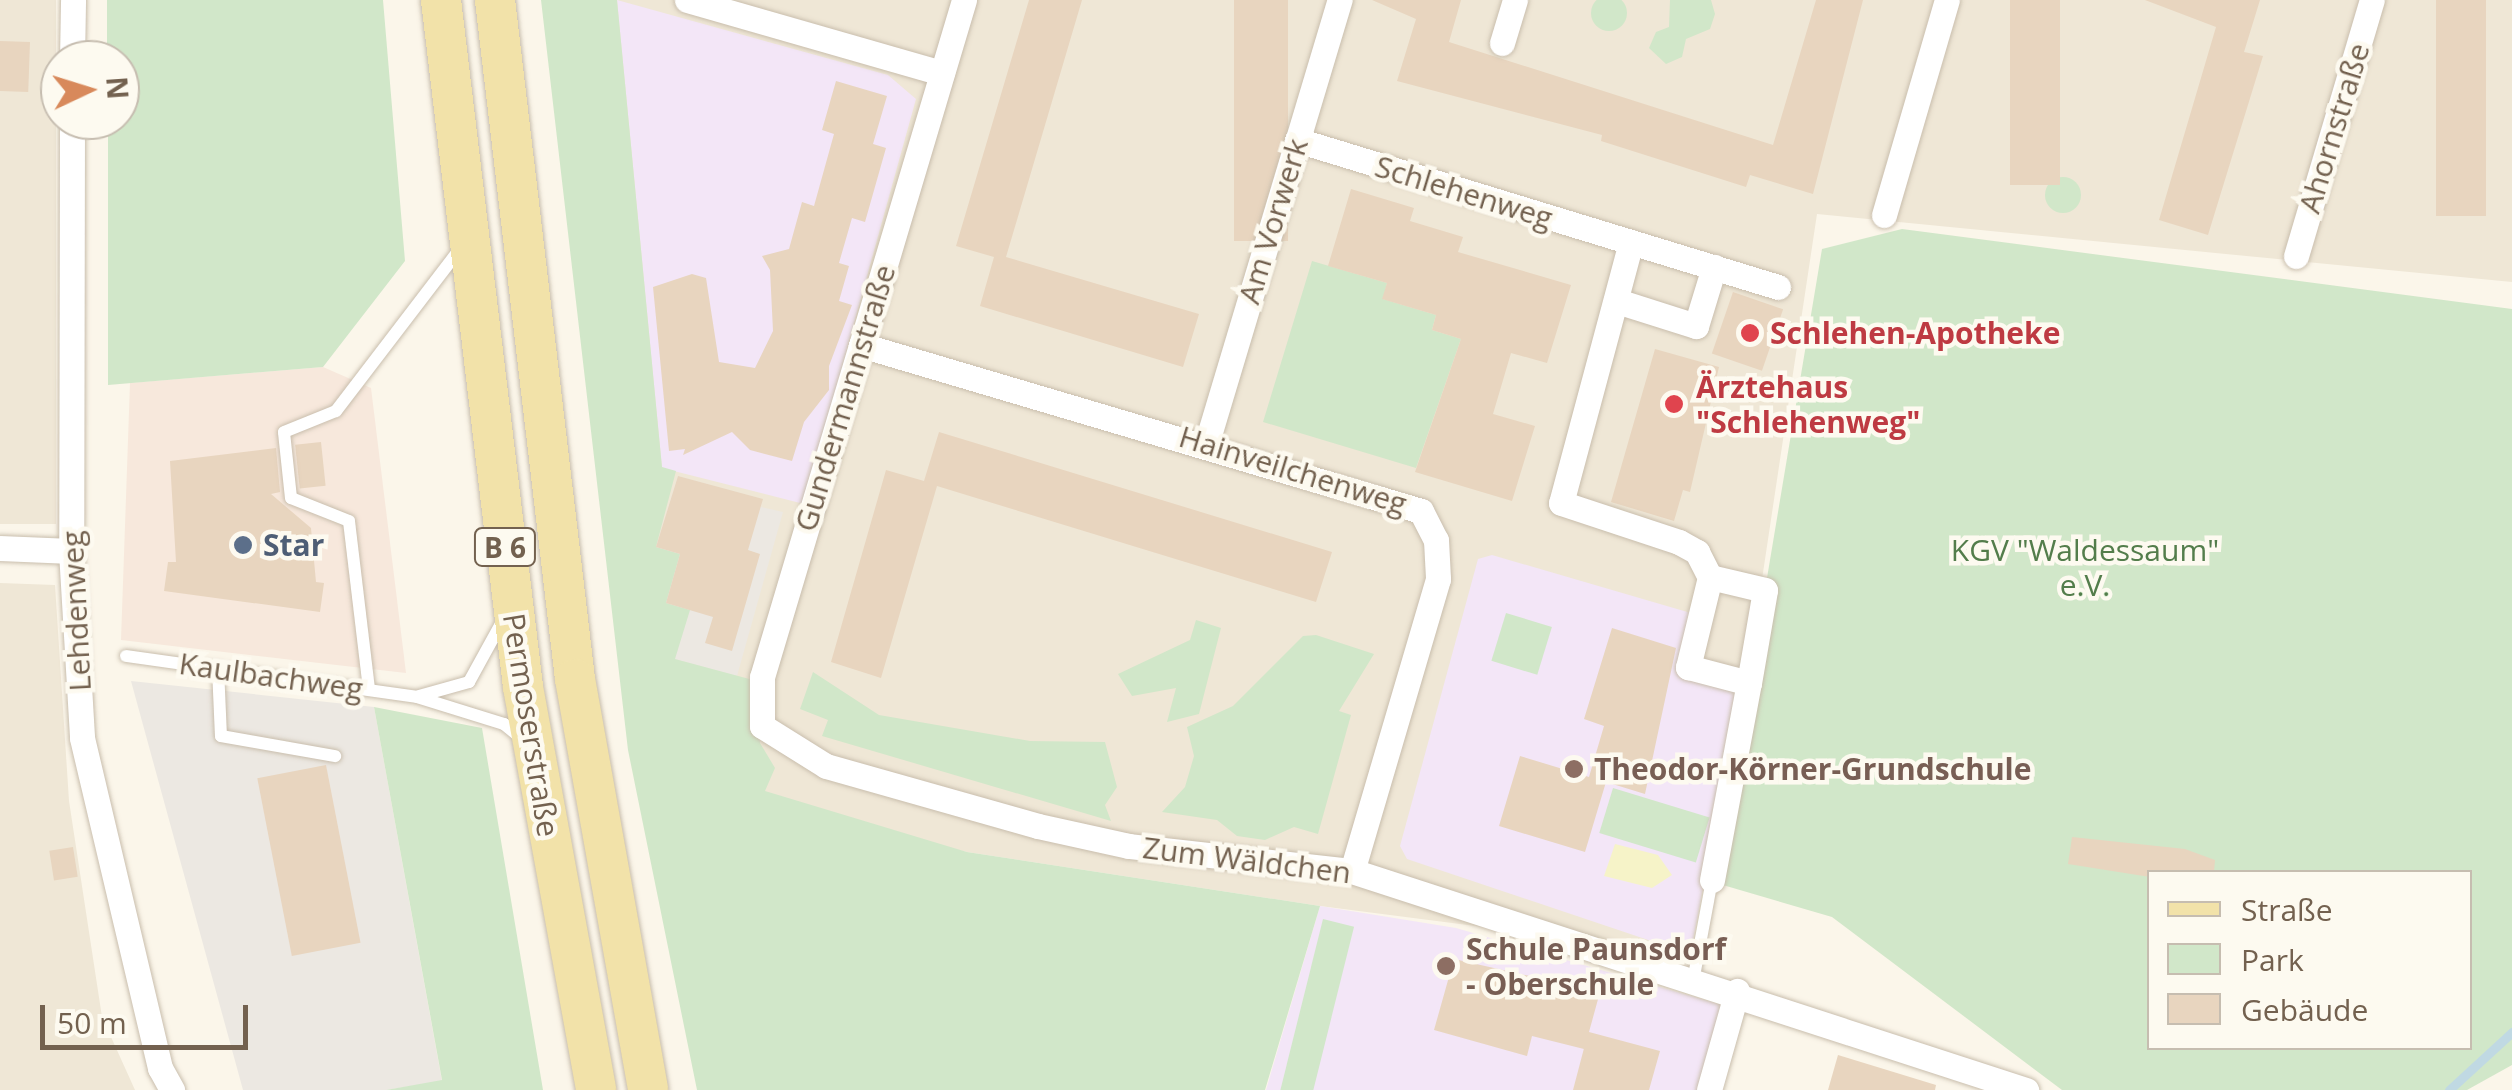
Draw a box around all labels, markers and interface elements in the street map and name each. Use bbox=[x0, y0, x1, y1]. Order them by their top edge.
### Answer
street label: Ahornstraße bbox=[2291, 39, 2377, 217]
north arrow bbox=[40, 40, 140, 140]
text: N bbox=[98, 75, 138, 101]
street label: Am Vorwerk bbox=[1231, 134, 1315, 308]
street label: Schlehenweg bbox=[1371, 148, 1557, 236]
street label: Gundermannstraße bbox=[787, 260, 903, 536]
place label: Schlehen-Apotheke bbox=[1770, 315, 2060, 351]
marker: Schlehen-Apotheke bbox=[1739, 322, 1761, 344]
place label: Ärztehaus "Schlehenweg" bbox=[1696, 369, 1920, 440]
marker: Ärztehaus "Schlehenweg" bbox=[1661, 391, 1687, 417]
street label: Hainveilchenweg bbox=[1175, 418, 1411, 522]
road number: B 6 bbox=[472, 524, 538, 570]
place label: Star bbox=[263, 527, 324, 563]
street label: Lehdenweg bbox=[54, 530, 98, 692]
park label: KGV "Waldessaum" e.V. bbox=[1951, 532, 2219, 602]
marker: Star bbox=[232, 534, 254, 556]
street label: Permoserstraße bbox=[496, 611, 566, 839]
street label: Kaulbachweg bbox=[177, 645, 365, 707]
place label: Theodor-Körner-Grundschule bbox=[1594, 751, 2031, 787]
marker: Theodor-Körner-Grundschule bbox=[1563, 758, 1585, 780]
street label: Zum Wäldchen bbox=[1141, 829, 1353, 891]
legend bbox=[2147, 870, 2472, 1050]
text: Straße bbox=[2241, 889, 2333, 930]
place label: Schule Paunsdorf - Oberschule bbox=[1466, 931, 1726, 1002]
text: Park bbox=[2241, 939, 2304, 980]
marker: Schule Paunsdorf - Oberschule bbox=[1435, 955, 1457, 977]
scale bar bbox=[45, 985, 252, 1047]
text: Gebäude bbox=[2241, 989, 2368, 1030]
text: 50 m bbox=[57, 1002, 127, 1043]

